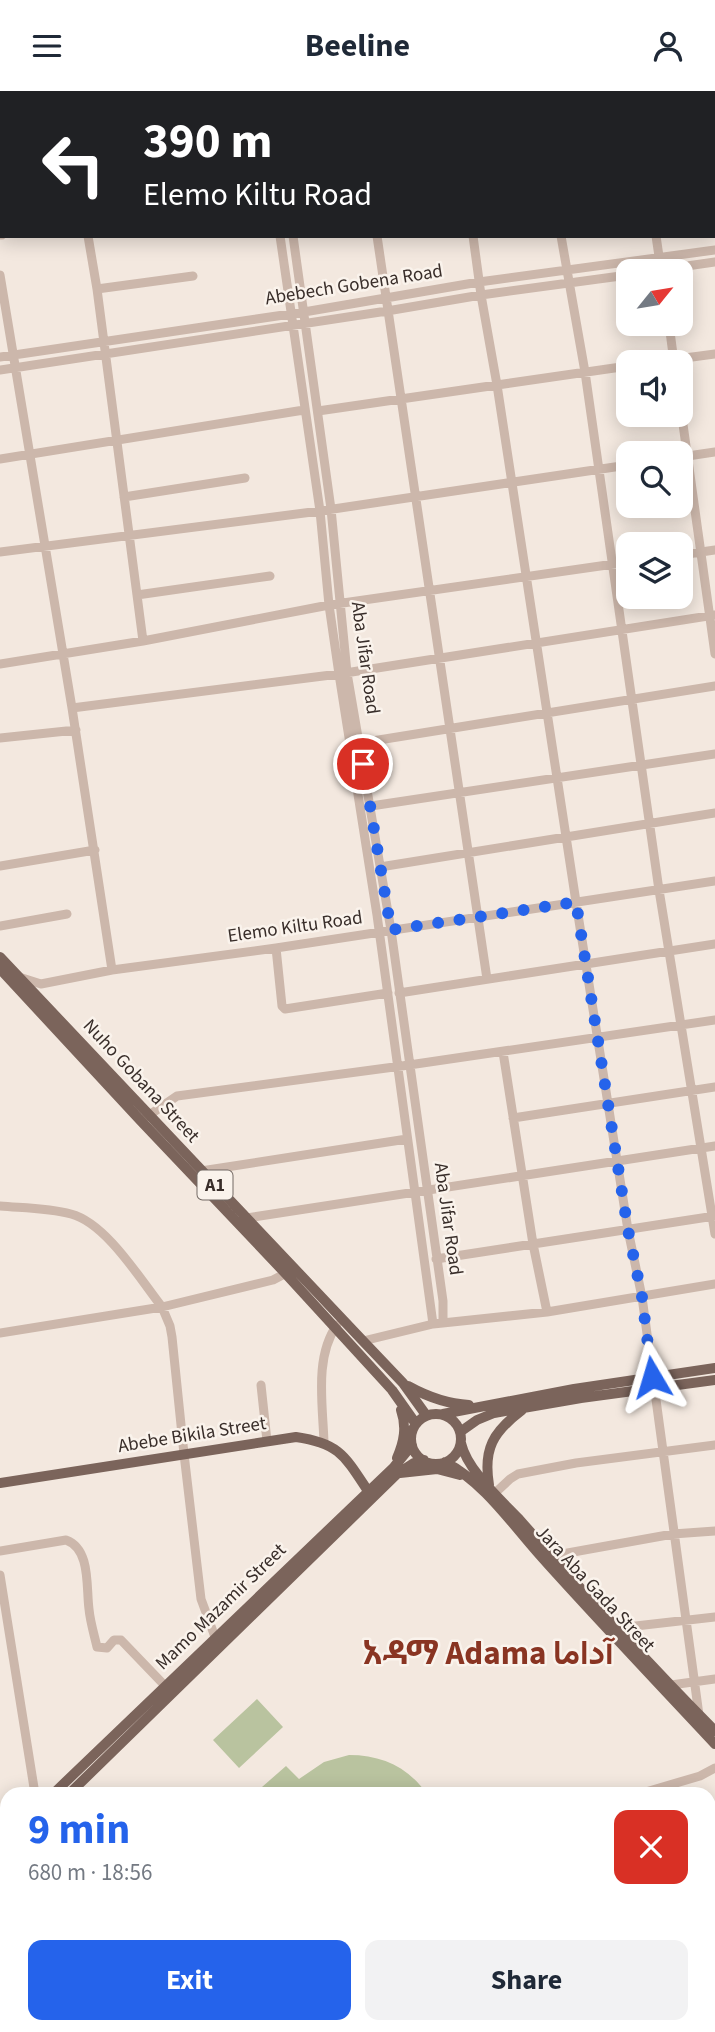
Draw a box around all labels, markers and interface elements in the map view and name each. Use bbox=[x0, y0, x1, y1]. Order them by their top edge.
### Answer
text: Beeline bbox=[305, 23, 410, 69]
icon: menu bbox=[28, 27, 66, 65]
icon: person bbox=[649, 27, 687, 65]
text: 390 m bbox=[143, 107, 272, 177]
icon: left bbox=[28, 119, 119, 210]
text: Elemo Kiltu Road bbox=[143, 172, 372, 218]
street label: Abebech Gobena Road bbox=[263, 258, 445, 312]
north arrow bbox=[616, 259, 693, 336]
map controls bbox=[616, 259, 693, 609]
button: sound bbox=[616, 350, 693, 427]
button: search bbox=[616, 441, 693, 518]
button: layers bbox=[616, 532, 693, 609]
street label: Aba Jifar Road bbox=[344, 600, 386, 716]
pin bbox=[333, 734, 393, 794]
icon: arrive bbox=[344, 745, 382, 783]
street label: Elemo Kiltu Road bbox=[226, 904, 364, 950]
street label: Nuho Gobana Street bbox=[76, 1013, 206, 1149]
street label: Aba Jifar Road bbox=[427, 1161, 469, 1277]
road number: A1 bbox=[198, 1170, 232, 1199]
position arrow bbox=[615, 1340, 689, 1414]
street label: Abebe Bikila Street bbox=[116, 1410, 269, 1460]
street label: Jara Aba Gada Street bbox=[529, 1519, 662, 1659]
street label: Mamo Mazamir Street bbox=[150, 1537, 293, 1677]
district label: አዳማ Adama آداما bbox=[363, 1630, 616, 1677]
text: 9 min bbox=[28, 1800, 130, 1860]
button: close bbox=[614, 1810, 688, 1884]
text: 680 m · 18:56 bbox=[28, 1856, 152, 1889]
button: Exit bbox=[28, 1940, 351, 2020]
button: Share bbox=[365, 1940, 688, 2020]

